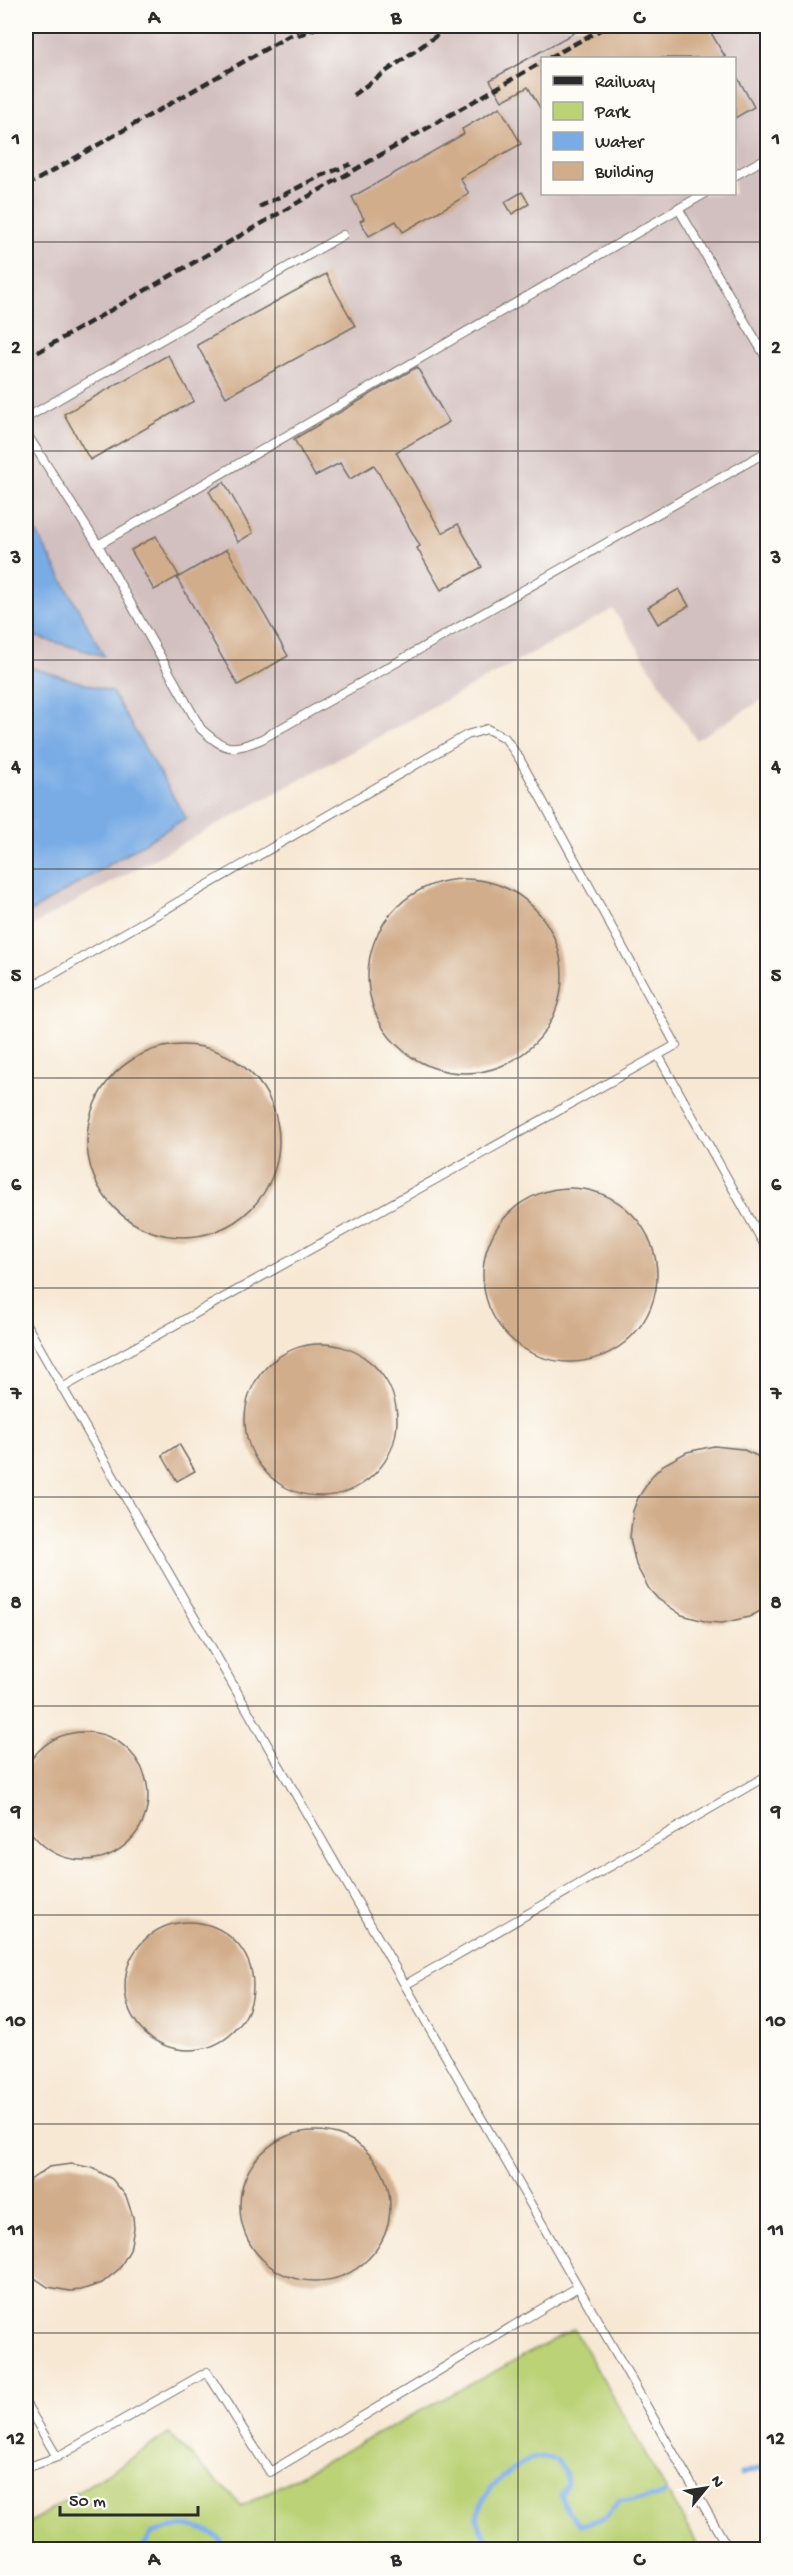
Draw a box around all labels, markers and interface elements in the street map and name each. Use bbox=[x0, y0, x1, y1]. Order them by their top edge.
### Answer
text: A bbox=[147, 8, 162, 31]
text: B bbox=[390, 8, 402, 31]
text: C bbox=[633, 8, 647, 31]
legend bbox=[541, 57, 736, 195]
text: Railway bbox=[595, 73, 655, 94]
text: Park bbox=[594, 103, 631, 124]
text: 1 bbox=[11, 129, 20, 152]
text: 1 bbox=[771, 129, 780, 152]
text: Water bbox=[595, 133, 645, 154]
text: Building bbox=[594, 163, 654, 184]
text: 2 bbox=[11, 338, 21, 361]
text: 2 bbox=[771, 338, 781, 361]
text: 3 bbox=[10, 548, 21, 571]
text: 3 bbox=[770, 548, 781, 571]
text: 4 bbox=[10, 757, 21, 780]
text: 4 bbox=[770, 757, 781, 780]
text: 5 bbox=[11, 966, 22, 989]
text: 5 bbox=[771, 966, 782, 989]
text: 6 bbox=[11, 1175, 22, 1198]
text: 6 bbox=[771, 1175, 782, 1198]
text: 7 bbox=[10, 1384, 23, 1407]
text: 7 bbox=[770, 1384, 783, 1407]
text: 8 bbox=[11, 1593, 22, 1616]
text: 8 bbox=[771, 1593, 782, 1616]
text: 9 bbox=[10, 1802, 21, 1825]
text: 9 bbox=[770, 1802, 781, 1825]
text: 10 bbox=[5, 2011, 26, 2034]
text: 10 bbox=[765, 2011, 786, 2034]
text: 11 bbox=[7, 2220, 24, 2243]
text: 11 bbox=[767, 2220, 784, 2243]
text: 12 bbox=[6, 2429, 25, 2452]
text: 12 bbox=[766, 2429, 785, 2452]
north arrow bbox=[676, 2458, 736, 2518]
text: N bbox=[705, 2473, 727, 2492]
scale bar bbox=[60, 2479, 198, 2517]
text: 50 m bbox=[69, 2492, 106, 2513]
text: A bbox=[147, 2550, 162, 2573]
text: B bbox=[390, 2550, 402, 2573]
text: C bbox=[633, 2550, 647, 2573]

